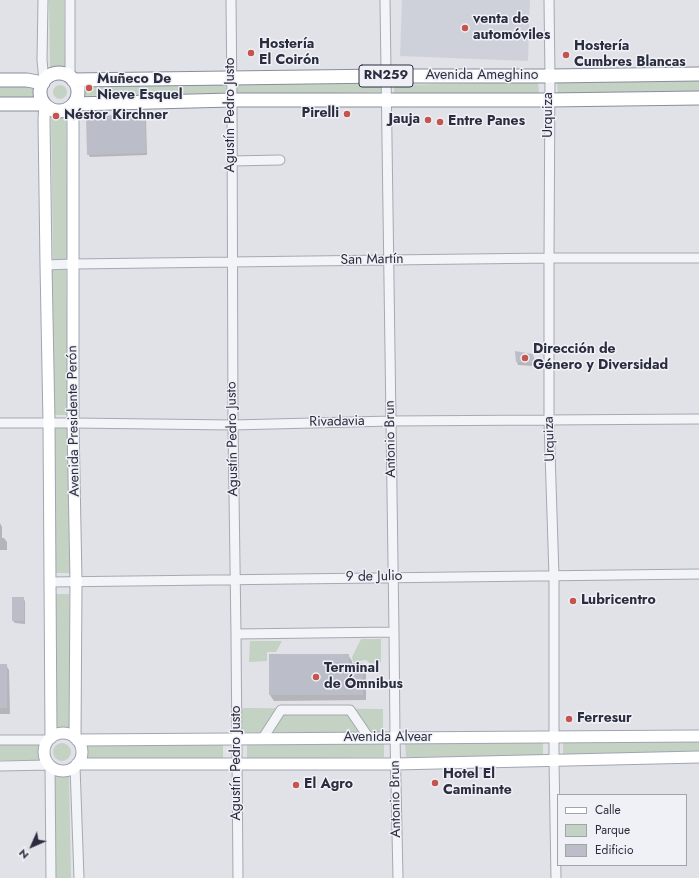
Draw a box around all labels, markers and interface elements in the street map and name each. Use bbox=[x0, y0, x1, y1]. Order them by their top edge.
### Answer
place label: venta de automóviles bbox=[473, 12, 550, 44]
marker: venta de automóviles bbox=[460, 23, 470, 33]
place label: Hostería El Coirón bbox=[259, 37, 319, 70]
place label: Hostería Cumbres Blancas bbox=[574, 39, 686, 72]
marker: Hostería El Coirón bbox=[246, 48, 256, 58]
marker: Hostería Cumbres Blancas bbox=[561, 50, 571, 60]
street label: Agustín Pedro Justo bbox=[223, 58, 239, 172]
road number: RN259 bbox=[359, 65, 413, 87]
street label: Avenida Ameghino bbox=[426, 68, 538, 84]
place label: Muñeco De Nieve Esquel bbox=[97, 72, 182, 104]
marker: Muñeco De Nieve Esquel bbox=[84, 83, 94, 93]
street label: Urquiza bbox=[541, 92, 557, 138]
place label: Pirelli bbox=[301, 106, 339, 122]
place label: Néstor Kirchner bbox=[64, 108, 168, 124]
marker: Pirelli bbox=[342, 109, 352, 119]
marker: Néstor Kirchner bbox=[51, 111, 61, 121]
place label: Jauja bbox=[388, 112, 420, 128]
place label: Entre Panes bbox=[448, 114, 525, 130]
marker: Jauja bbox=[423, 115, 433, 125]
marker: Entre Panes bbox=[435, 117, 445, 127]
street label: San Martín bbox=[340, 251, 404, 269]
place label: Dirección de Género y Diversidad bbox=[533, 342, 668, 374]
street label: Avenida Presidente Perón bbox=[64, 345, 84, 497]
marker: Dirección de Género y Diversidad bbox=[520, 353, 530, 363]
street label: Agustín Pedro Justo bbox=[224, 381, 242, 497]
street label: Antonio Brun bbox=[382, 400, 400, 478]
street label: Rivadavia bbox=[309, 413, 365, 431]
street label: Urquiza bbox=[541, 416, 559, 462]
street label: 9 de Julio bbox=[345, 568, 403, 586]
place label: Lubricentro bbox=[581, 593, 656, 609]
marker: Lubricentro bbox=[568, 596, 578, 606]
place label: Terminal de Ómnibus bbox=[324, 661, 403, 694]
marker: Terminal de Ómnibus bbox=[311, 672, 321, 682]
street label: Agustín Pedro Justo bbox=[229, 706, 245, 820]
place label: Ferresur bbox=[577, 711, 632, 727]
marker: Ferresur bbox=[564, 714, 574, 724]
street label: Avenida Alvear bbox=[344, 730, 432, 746]
street label: Antonio Brun bbox=[387, 760, 405, 838]
place label: Hotel El Caminante bbox=[443, 767, 512, 800]
place label: El Agro bbox=[304, 777, 353, 793]
marker: Hotel El Caminante bbox=[430, 778, 440, 788]
marker: El Agro bbox=[291, 780, 301, 790]
legend bbox=[557, 794, 687, 866]
text: Calle bbox=[595, 801, 621, 819]
text: Parque bbox=[595, 821, 630, 839]
north arrow bbox=[12, 826, 52, 866]
text: Edificio bbox=[595, 841, 634, 859]
text: N bbox=[15, 846, 32, 863]

